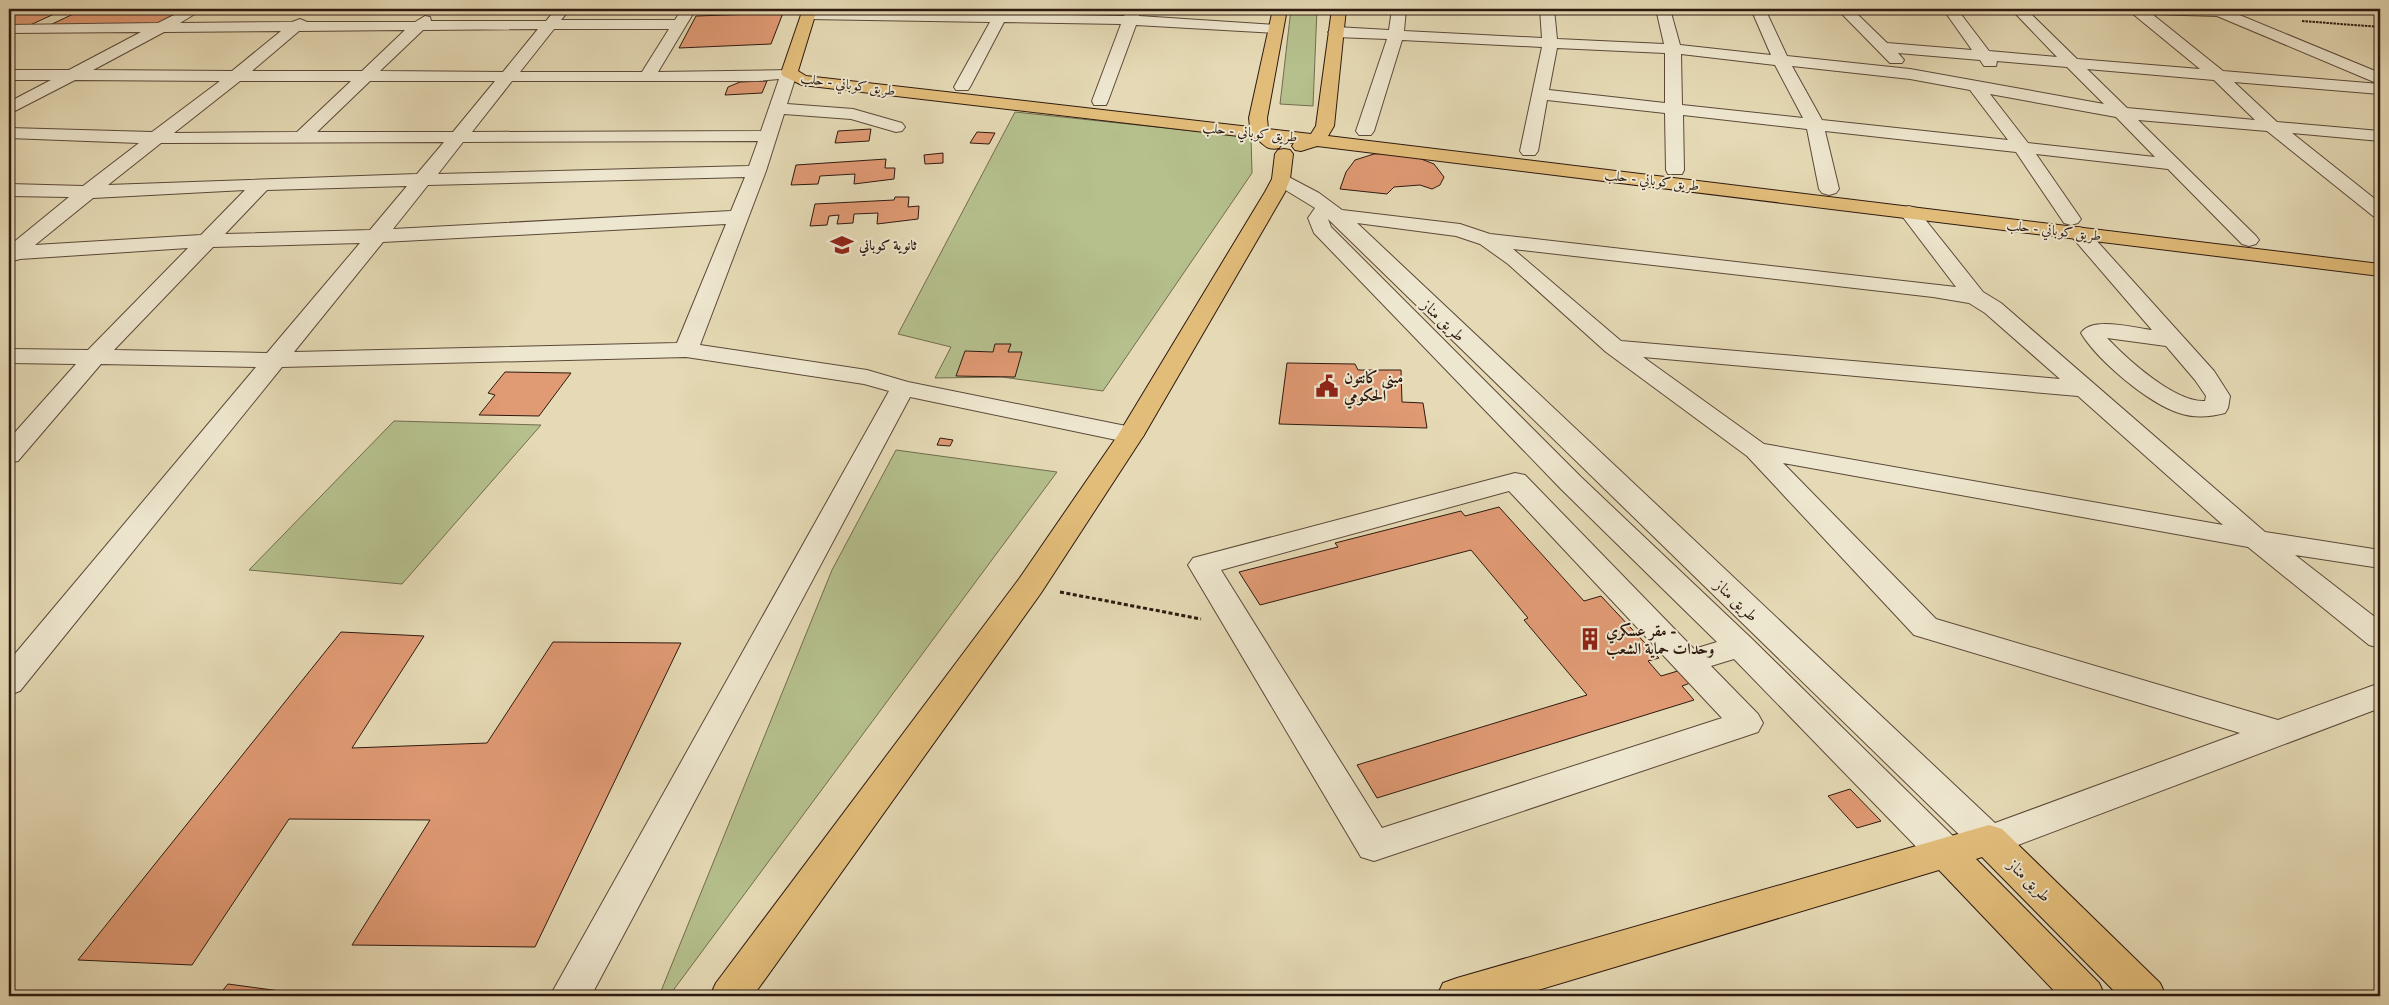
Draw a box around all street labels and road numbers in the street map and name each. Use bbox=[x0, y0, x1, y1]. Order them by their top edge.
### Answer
street label: طريق كوباني - حلب bbox=[799, 69, 896, 103]
street label: طريق كوباني - حلب bbox=[1201, 119, 1298, 149]
street label: طريق كوباني - حلب bbox=[1603, 166, 1700, 198]
street label: طريق كوباني - حلب bbox=[2005, 216, 2102, 248]
street label: طريق مناز bbox=[1416, 294, 1469, 346]
street label: طريق مناز bbox=[1709, 574, 1762, 626]
street label: طريق مناز bbox=[2002, 854, 2055, 906]

